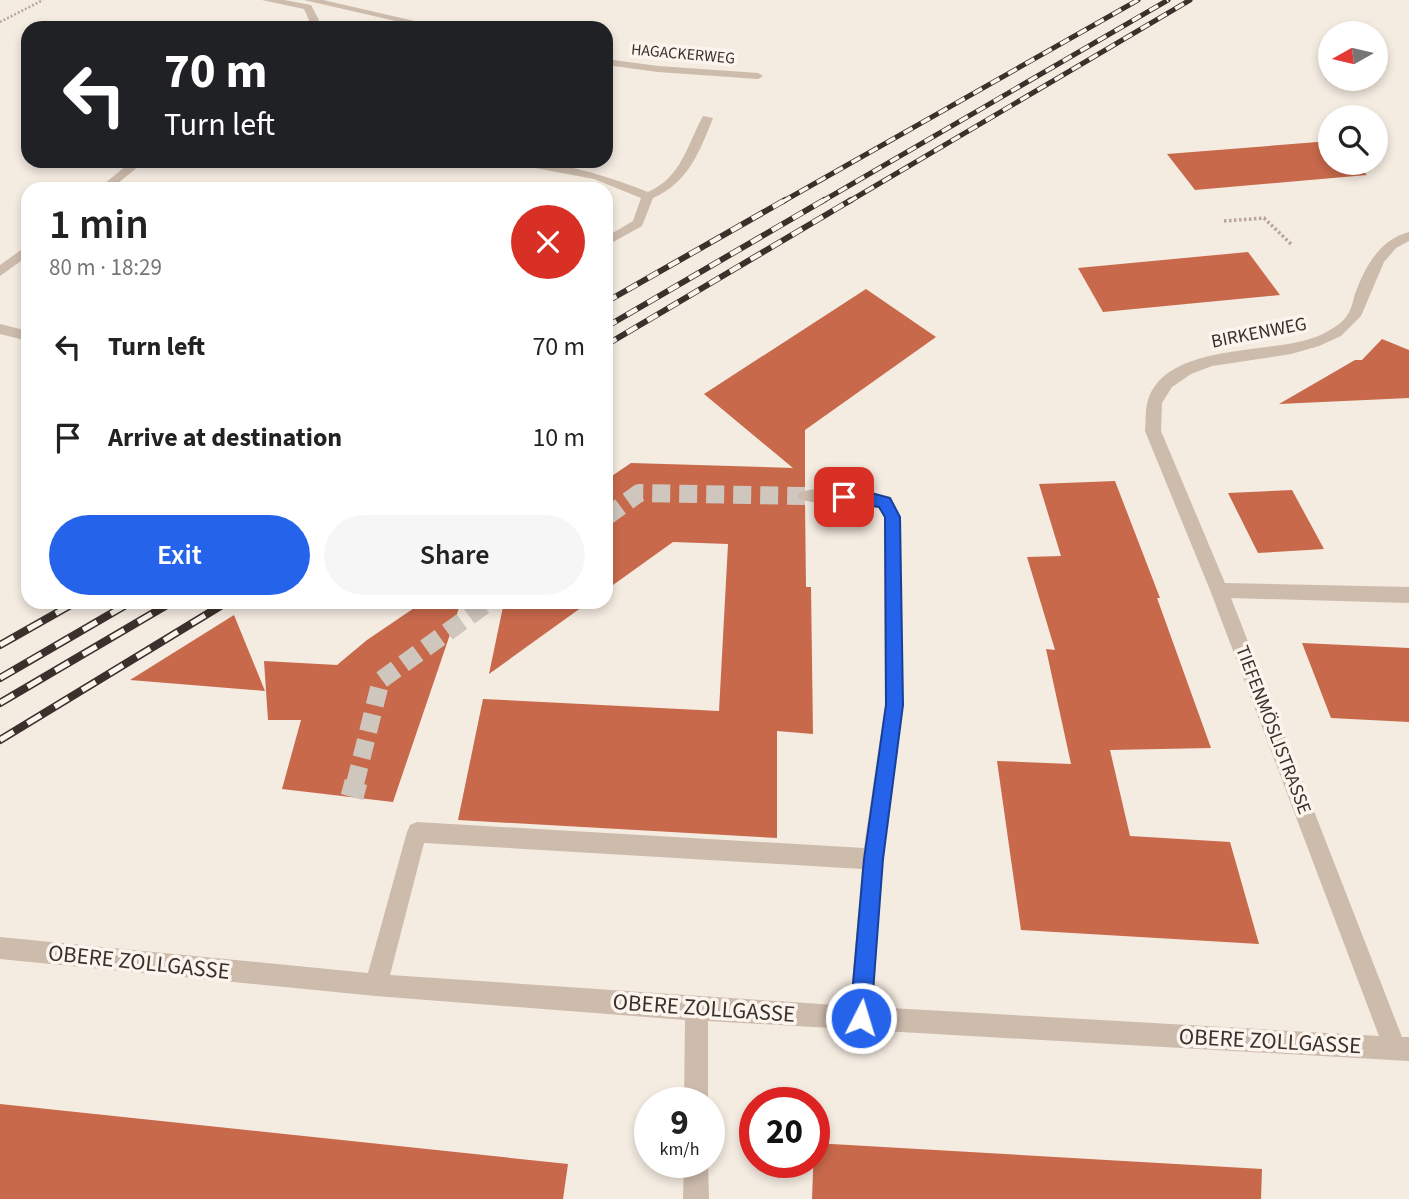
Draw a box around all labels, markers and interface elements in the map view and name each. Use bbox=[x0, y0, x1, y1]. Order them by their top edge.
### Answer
north arrow bbox=[1318, 21, 1388, 91]
map controls bbox=[1318, 21, 1388, 175]
text: 70 m bbox=[164, 37, 268, 107]
street label: HAGACKERWEG bbox=[630, 39, 736, 69]
icon: left bbox=[49, 49, 140, 140]
text: Turn left bbox=[164, 102, 275, 148]
button: search bbox=[1318, 105, 1388, 175]
text: 1 min bbox=[49, 195, 149, 255]
button: close bbox=[511, 205, 585, 279]
text: 80 m · 18:29 bbox=[49, 251, 162, 284]
street label: BIRKENWEG bbox=[1209, 310, 1309, 356]
icon: left bbox=[49, 328, 87, 366]
text: Turn left bbox=[108, 328, 205, 365]
text: 70 m bbox=[532, 328, 585, 365]
icon: arrive bbox=[49, 419, 87, 457]
text: Arrive at destination bbox=[108, 419, 342, 456]
text: 10 m bbox=[532, 419, 585, 456]
pin bbox=[814, 467, 874, 527]
icon: arrive bbox=[825, 478, 863, 516]
button: Exit bbox=[49, 515, 310, 595]
button: Share bbox=[324, 515, 585, 595]
street label: TIEFENMÖSLISTRASSE bbox=[1228, 642, 1318, 818]
street label: OBERE ZOLLGASSE bbox=[46, 936, 232, 988]
position arrow bbox=[824, 981, 898, 1055]
street label: OBERE ZOLLGASSE bbox=[612, 985, 796, 1031]
street label: OBERE ZOLLGASSE bbox=[1178, 1020, 1362, 1062]
speed limit sign: 20 bbox=[739, 1087, 830, 1178]
text: 9 bbox=[670, 1098, 689, 1148]
text: km/h bbox=[660, 1137, 699, 1162]

